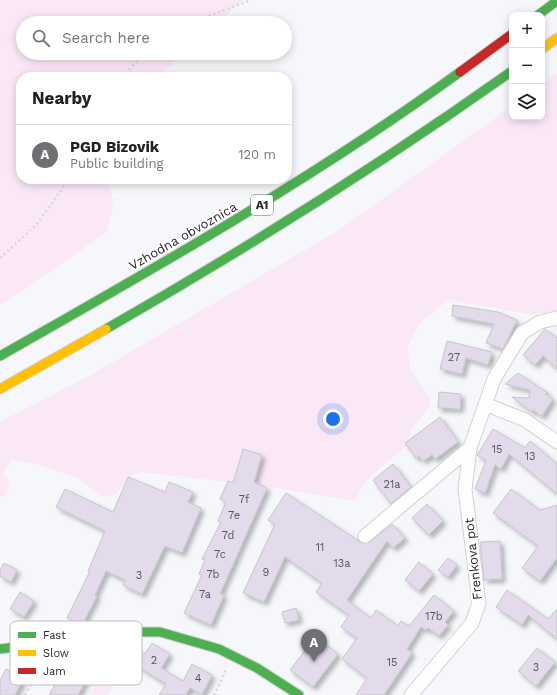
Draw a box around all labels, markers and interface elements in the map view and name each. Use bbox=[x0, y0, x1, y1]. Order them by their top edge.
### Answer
map controls bbox=[509, 12, 545, 120]
button: + bbox=[509, 12, 545, 48]
search box bbox=[16, 16, 292, 60]
icon: search bbox=[30, 27, 52, 49]
text: Search here bbox=[62, 29, 150, 47]
button: − bbox=[509, 48, 545, 84]
button: layers bbox=[509, 84, 545, 120]
text: Nearby bbox=[32, 88, 91, 108]
text: PGD Bizovik bbox=[70, 138, 159, 156]
text: A bbox=[41, 147, 49, 162]
text: 120 m bbox=[238, 147, 276, 162]
text: Public building bbox=[70, 156, 163, 171]
road number: A1 bbox=[251, 195, 273, 215]
street label: Vzhodna obvoznica bbox=[126, 199, 240, 273]
house number: 27 bbox=[448, 351, 460, 364]
your location bbox=[323, 409, 343, 429]
house number: 15 bbox=[492, 443, 502, 456]
house number: 13 bbox=[525, 450, 535, 463]
house number: 21a bbox=[384, 478, 400, 491]
house number: 7f bbox=[239, 493, 250, 506]
house number: 7e bbox=[228, 509, 240, 522]
street label: Frenkova pot bbox=[461, 517, 485, 601]
house number: 7d bbox=[222, 529, 234, 542]
house number: 11 bbox=[316, 541, 324, 554]
house number: 7c bbox=[214, 548, 226, 561]
house number: 13a bbox=[334, 557, 350, 570]
house number: 9 bbox=[263, 566, 270, 579]
house number: 7b bbox=[206, 568, 220, 581]
house number: 3 bbox=[136, 569, 142, 582]
house number: 7a bbox=[199, 588, 211, 601]
house number: 17b bbox=[425, 610, 443, 623]
legend bbox=[10, 621, 142, 685]
text: Fast bbox=[43, 629, 66, 642]
pin: A bbox=[301, 629, 327, 662]
text: Slow bbox=[43, 647, 69, 660]
house number: 2 bbox=[151, 654, 157, 667]
house number: 15 bbox=[387, 656, 397, 669]
house number: 3 bbox=[533, 661, 539, 674]
text: Jam bbox=[43, 665, 66, 678]
house number: 4 bbox=[195, 672, 202, 685]

